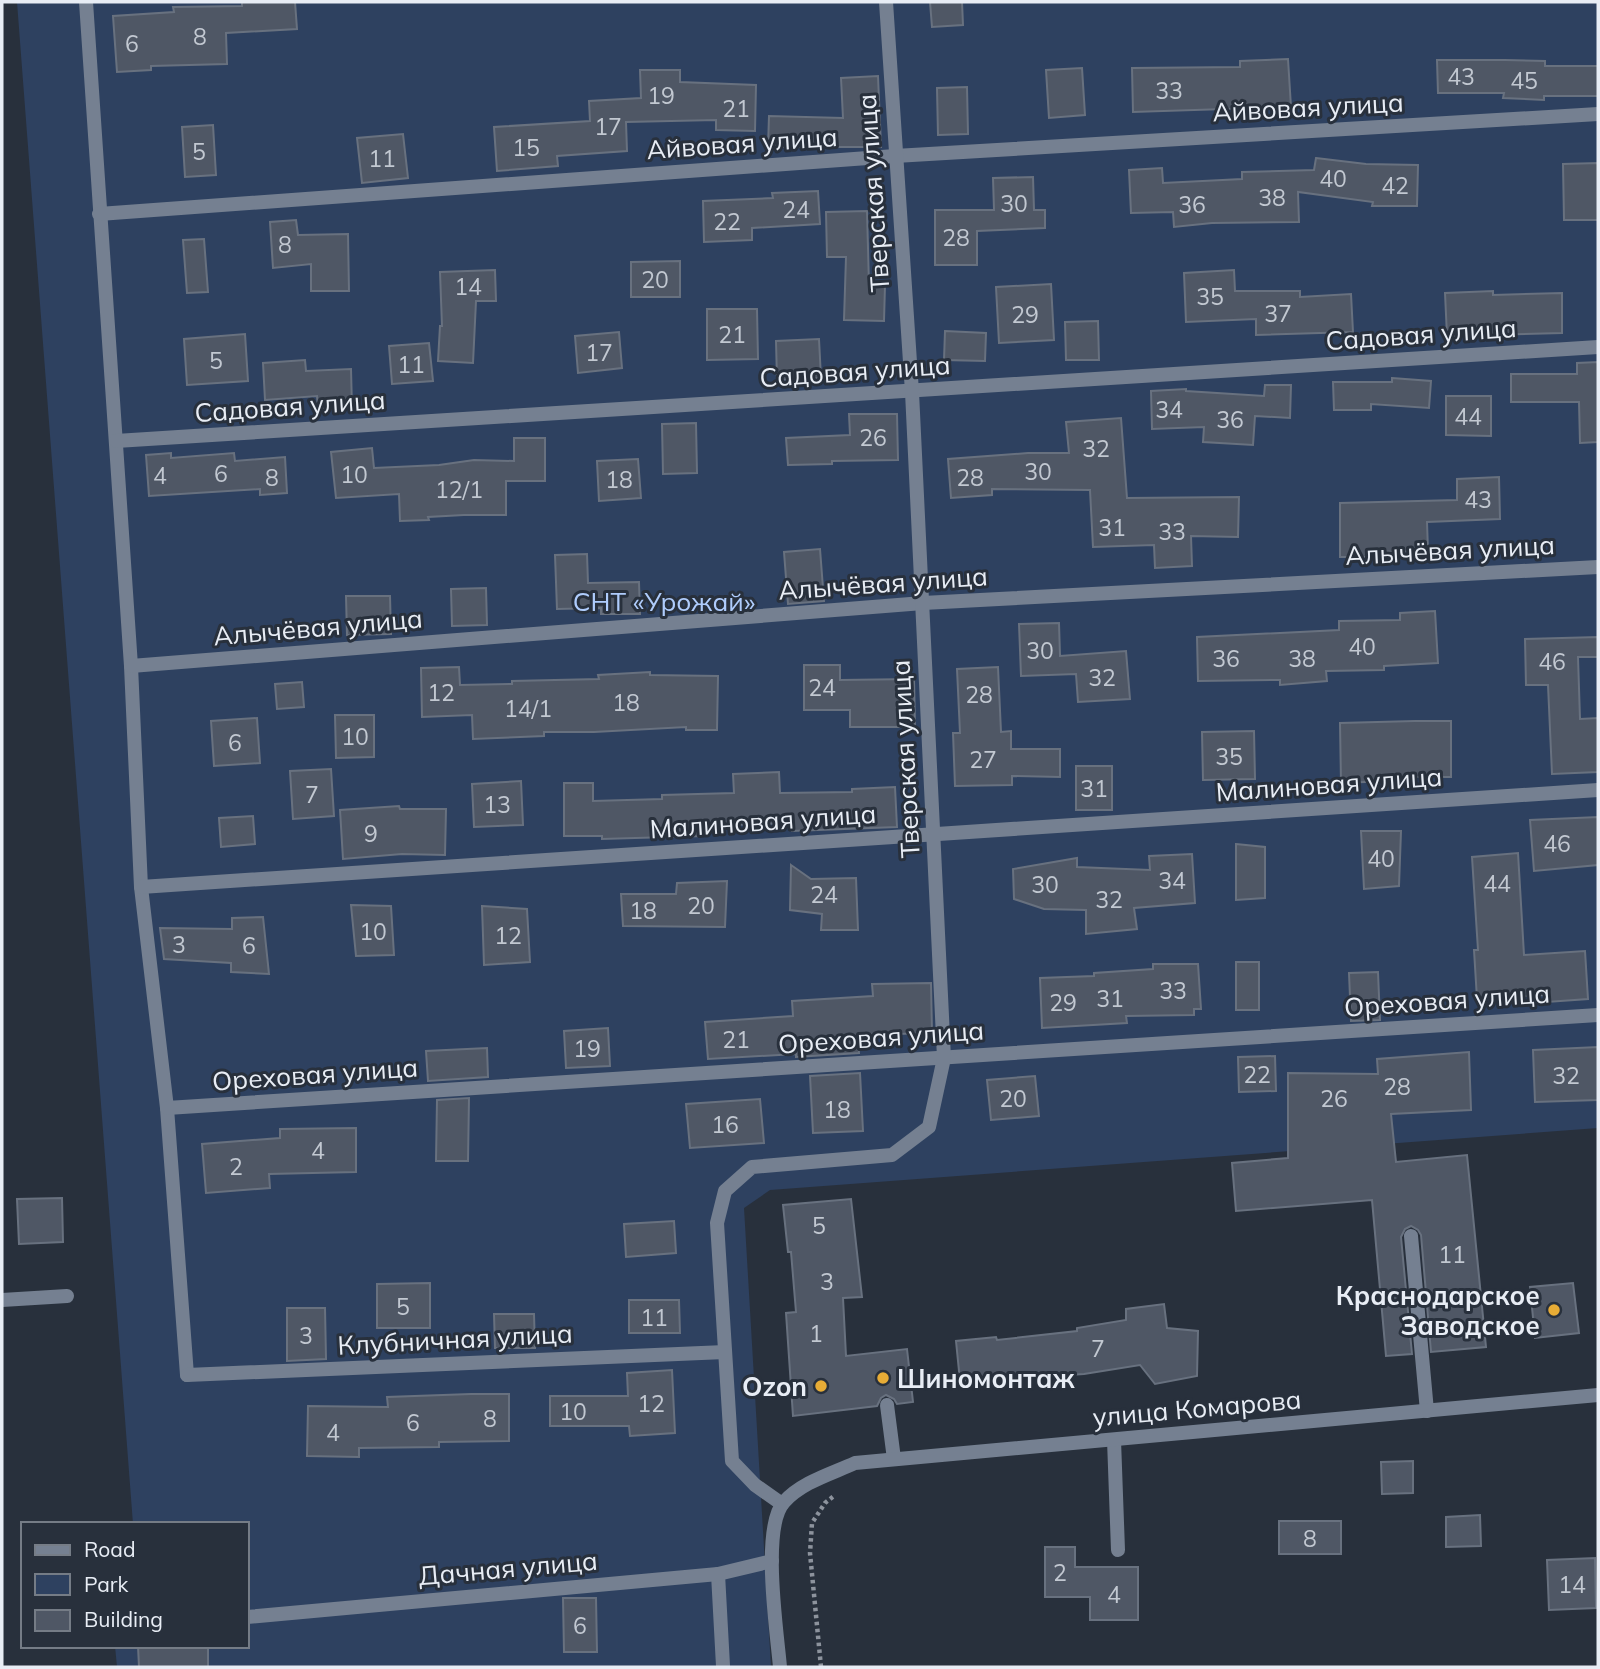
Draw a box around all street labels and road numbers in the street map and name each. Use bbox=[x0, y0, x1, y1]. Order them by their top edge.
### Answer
street label: Айвовая улица bbox=[1212, 86, 1404, 128]
street label: Тверская улица bbox=[850, 93, 896, 293]
street label: Айвовая улица bbox=[645, 120, 839, 166]
street label: Садовая улица bbox=[1324, 311, 1518, 357]
street label: Садовая улица bbox=[758, 348, 952, 394]
street label: Садовая улица bbox=[193, 383, 387, 429]
street label: Алычёвая улица bbox=[1344, 528, 1556, 572]
street label: Алычёвая улица bbox=[777, 559, 989, 607]
street label: Алычёвая улица bbox=[212, 601, 424, 653]
street label: Тверская улица bbox=[883, 659, 927, 859]
street label: Малиновая улица bbox=[1215, 760, 1443, 808]
street label: Малиновая улица bbox=[649, 797, 877, 845]
street label: Ореховая улица bbox=[1343, 976, 1551, 1024]
street label: Ореховая улица bbox=[777, 1013, 985, 1061]
street label: Ореховая улица bbox=[211, 1050, 419, 1098]
street label: Клубничная улица bbox=[337, 1316, 573, 1362]
street label: улица Комарова bbox=[1091, 1382, 1303, 1434]
street label: Дачная улица bbox=[417, 1544, 599, 1592]

